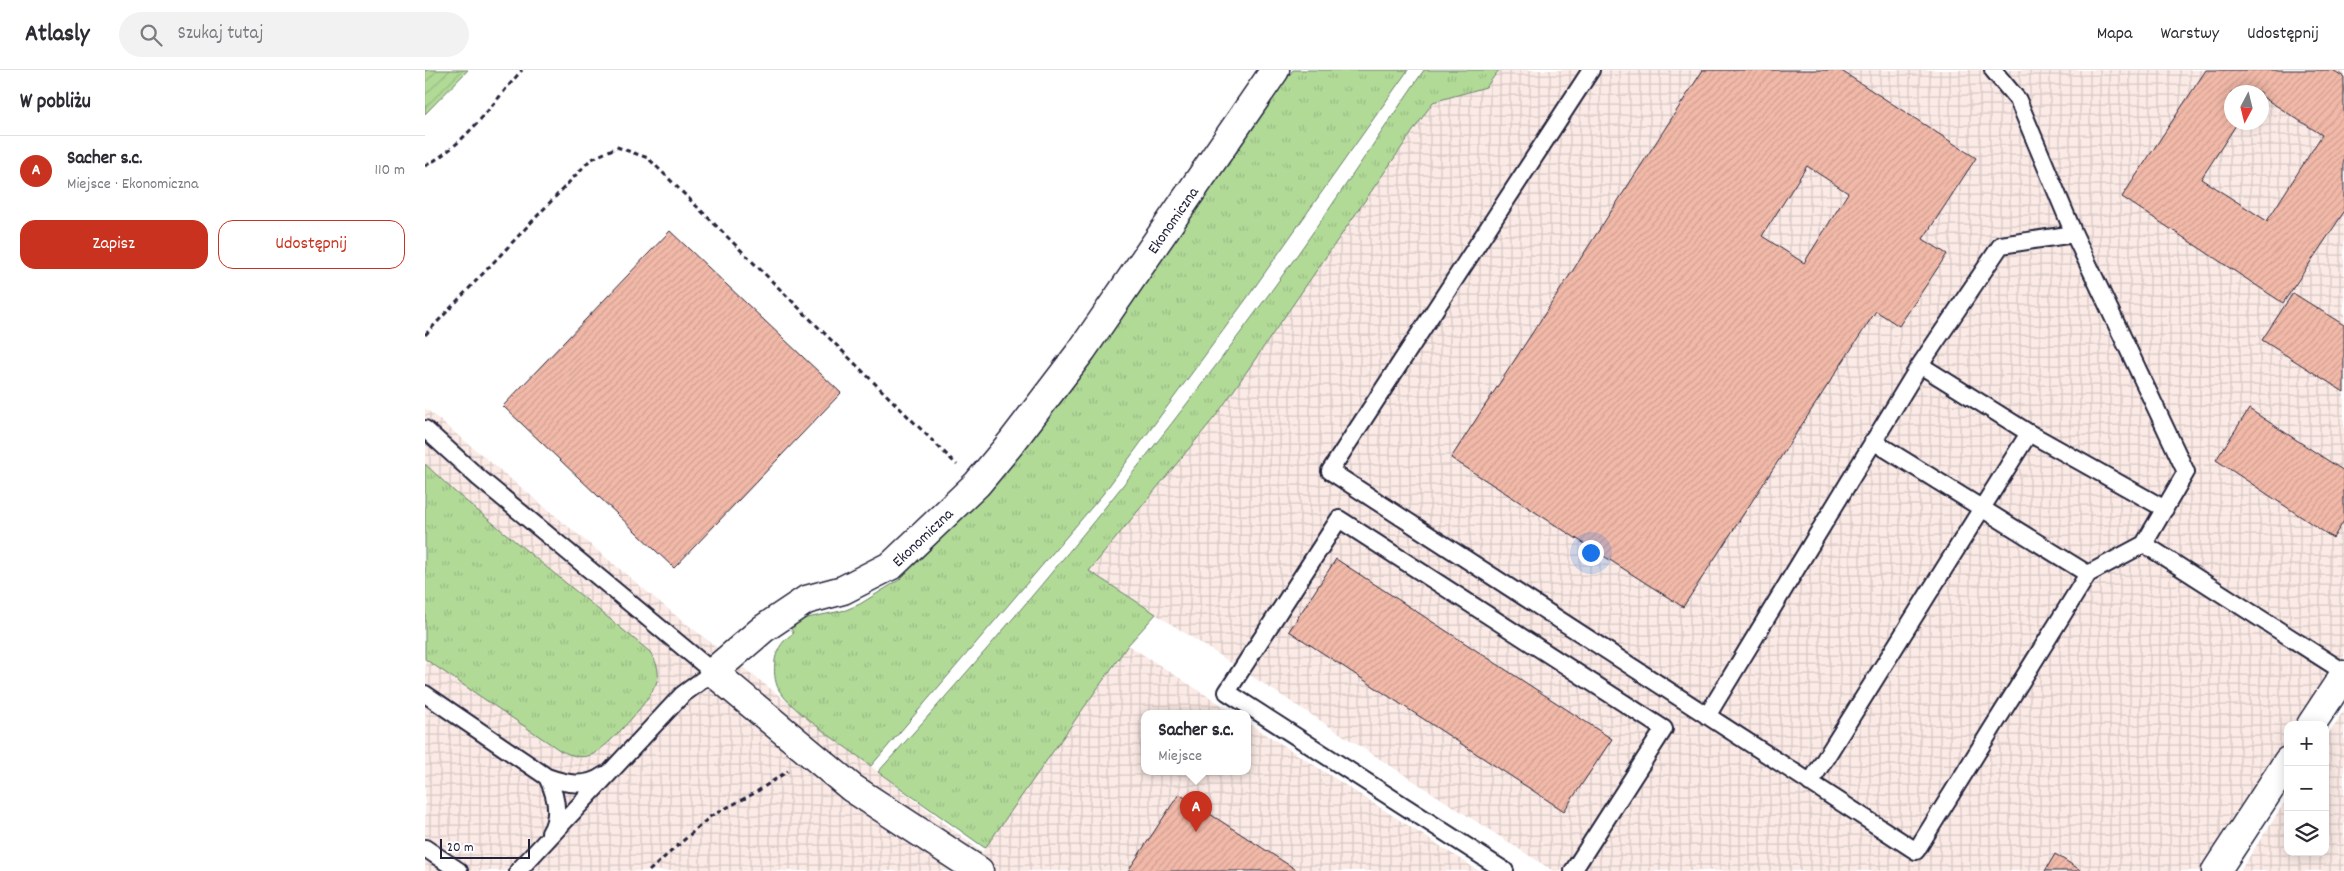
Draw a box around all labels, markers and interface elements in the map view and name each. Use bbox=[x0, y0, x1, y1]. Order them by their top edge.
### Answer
search box bbox=[119, 12, 469, 57]
text: Atlasly bbox=[25, 18, 89, 52]
icon: search bbox=[137, 21, 165, 49]
text: Szukaj tutaj bbox=[177, 21, 263, 48]
text: Mapa bbox=[2097, 22, 2133, 47]
text: Warstwy bbox=[2161, 22, 2219, 47]
text: Udostępnij bbox=[2247, 22, 2319, 47]
north arrow bbox=[2224, 85, 2269, 130]
text: W pobliżu bbox=[20, 88, 91, 118]
text: Sacher s.c. bbox=[67, 146, 142, 173]
text: A bbox=[32, 159, 40, 182]
text: 110 m bbox=[375, 159, 405, 182]
text: Miejsce · Ekonomiczna bbox=[67, 173, 199, 196]
street label: Ekonomiczna bbox=[1143, 182, 1206, 259]
button: Zapisz bbox=[20, 220, 208, 269]
button: Udostępnij bbox=[218, 220, 405, 269]
street label: Ekonomiczna bbox=[888, 503, 960, 573]
your location bbox=[1578, 540, 1604, 566]
popup bbox=[1141, 710, 1251, 775]
text: Sacher s.c. bbox=[1158, 718, 1234, 745]
map controls bbox=[2284, 721, 2329, 856]
button: + bbox=[2284, 721, 2329, 766]
text: Miejsce bbox=[1158, 745, 1202, 768]
button: − bbox=[2284, 766, 2329, 811]
pin: A bbox=[1180, 791, 1212, 832]
button: layers bbox=[2284, 811, 2329, 856]
scale bar bbox=[440, 836, 530, 859]
text: 20 m bbox=[447, 838, 474, 858]

